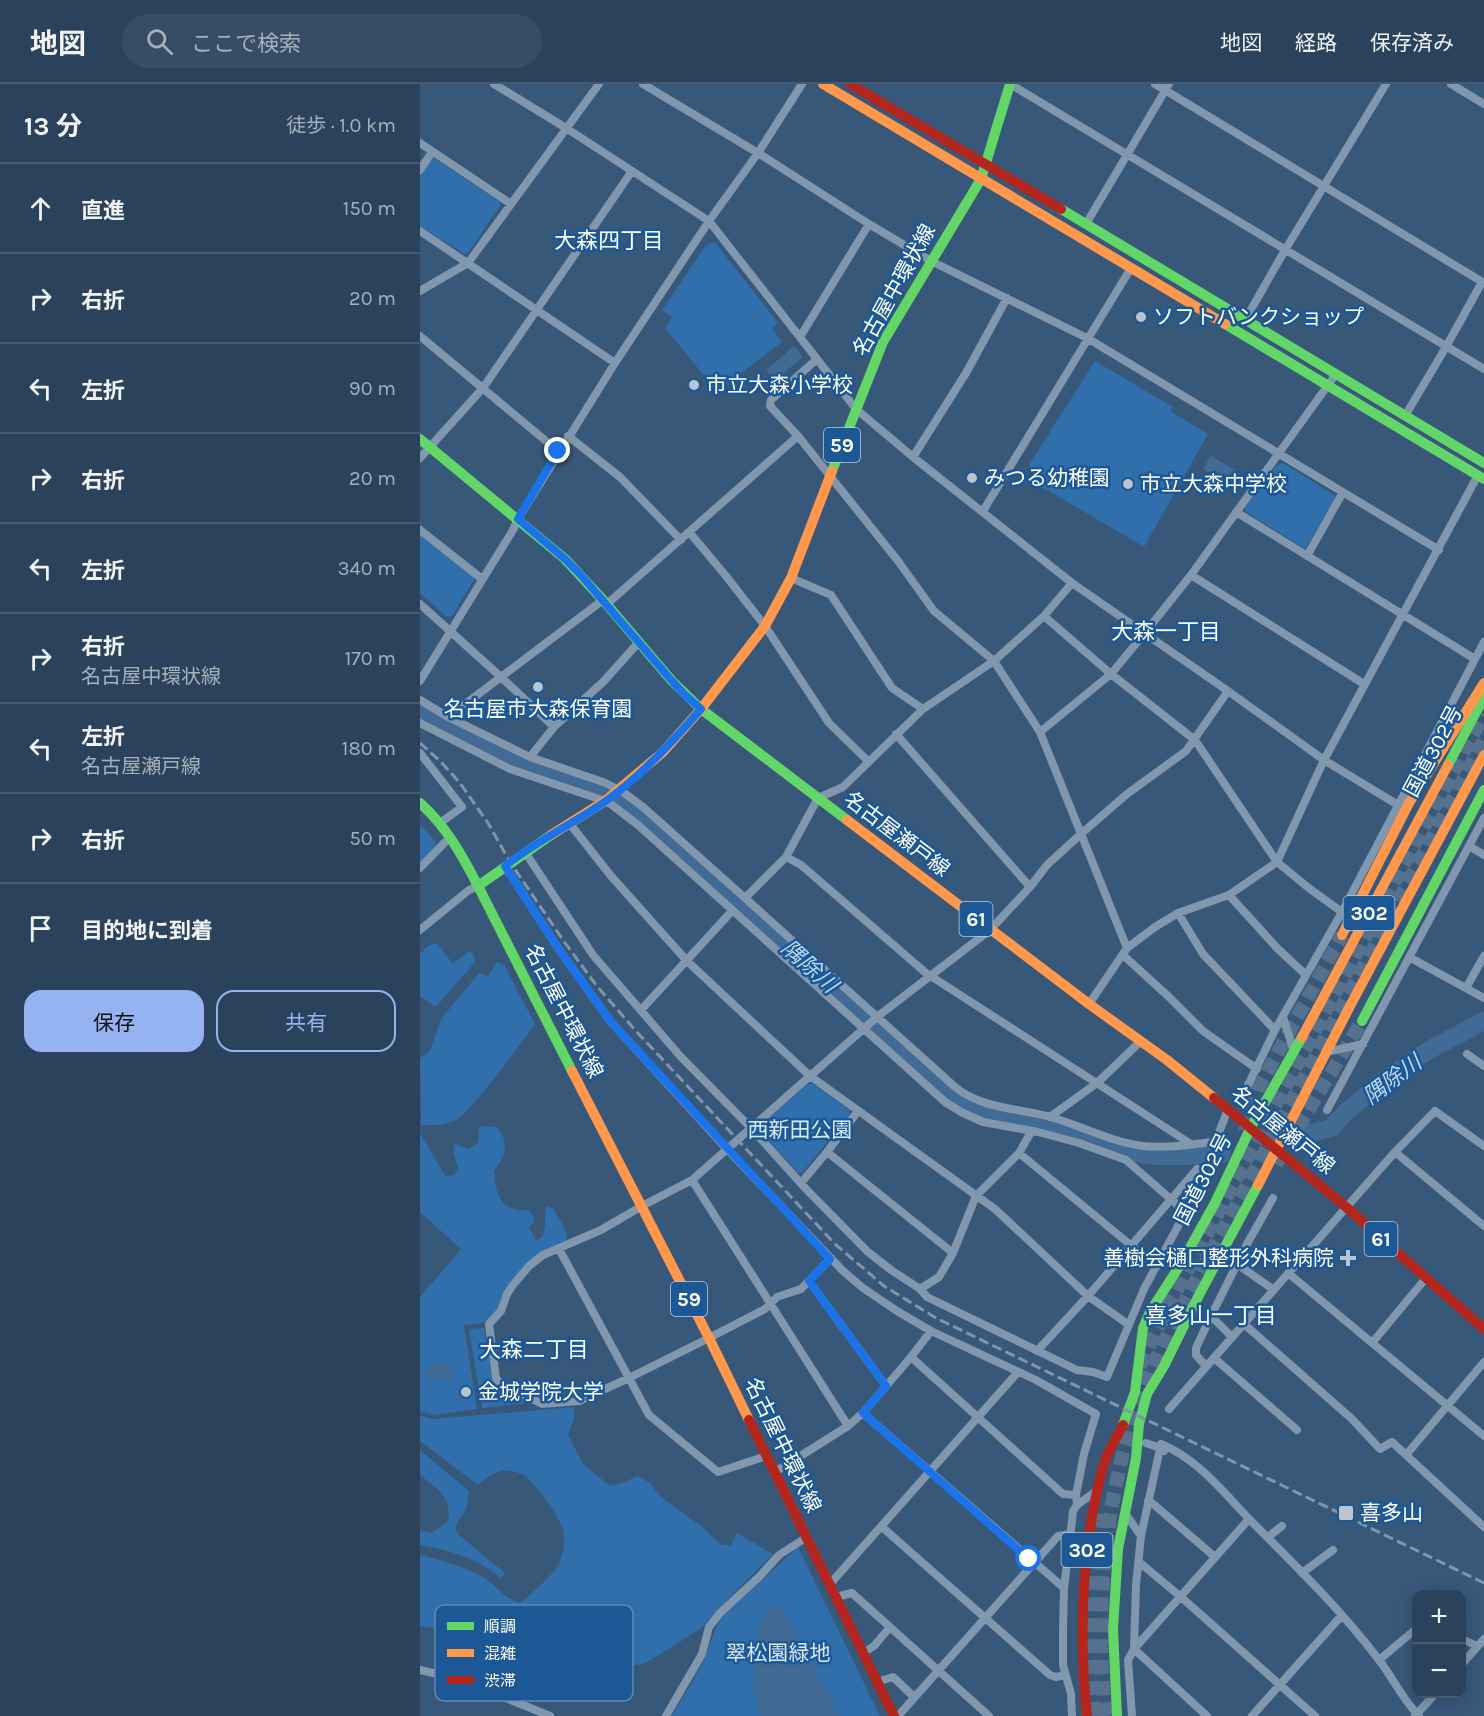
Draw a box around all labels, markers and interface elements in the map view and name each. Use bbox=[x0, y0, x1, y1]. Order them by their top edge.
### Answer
search box bbox=[122, 14, 542, 68]
icon: search bbox=[143, 25, 176, 58]
text: 地図 bbox=[30, 27, 86, 60]
text: ここで検索 bbox=[191, 31, 301, 57]
text: 地図 bbox=[1220, 31, 1262, 55]
text: 経路 bbox=[1295, 31, 1337, 55]
text: 保存済み bbox=[1370, 31, 1454, 55]
text: 13 分 bbox=[24, 111, 82, 142]
text: 徒歩 · 1.0 km bbox=[286, 114, 396, 137]
icon: ahead bbox=[24, 192, 57, 225]
text: 150 m bbox=[343, 197, 396, 220]
text: 直進 bbox=[81, 198, 125, 224]
street label: 名古屋中環状線 bbox=[848, 220, 940, 360]
district label: 大森四丁目 bbox=[554, 228, 664, 254]
icon: right bbox=[24, 282, 57, 315]
text: 20 m bbox=[349, 287, 396, 310]
text: 右折 bbox=[81, 288, 125, 314]
place label: ソフトバンクショップ bbox=[1153, 305, 1364, 329]
marker: ソフトバンクショップ bbox=[1134, 310, 1148, 324]
icon: left bbox=[24, 372, 57, 405]
place label: 市立大森小学校 bbox=[706, 373, 853, 397]
text: 90 m bbox=[349, 377, 396, 400]
text: 左折 bbox=[81, 378, 125, 404]
marker: 市立大森小学校 bbox=[687, 378, 701, 392]
road number: 59 bbox=[824, 428, 860, 462]
route end bbox=[544, 437, 570, 463]
icon: right bbox=[24, 462, 57, 495]
place label: みつる幼稚園 bbox=[984, 466, 1110, 490]
text: 20 m bbox=[349, 467, 396, 490]
text: 右折 bbox=[81, 468, 125, 494]
marker: みつる幼稚園 bbox=[965, 471, 979, 485]
place label: 市立大森中学校 bbox=[1140, 472, 1287, 496]
marker: 市立大森中学校 bbox=[1121, 477, 1135, 491]
icon: left bbox=[24, 552, 57, 585]
text: 340 m bbox=[338, 557, 396, 580]
text: 左折 bbox=[81, 558, 125, 584]
district label: 大森一丁目 bbox=[1111, 619, 1221, 645]
text: 右折 bbox=[81, 634, 125, 660]
icon: right bbox=[24, 642, 57, 675]
text: 170 m bbox=[345, 647, 396, 670]
text: 名古屋中環状線 bbox=[81, 665, 221, 688]
marker: 名古屋市大森保育園 bbox=[531, 680, 545, 694]
place label: 名古屋市大森保育園 bbox=[444, 697, 633, 721]
street label: 国道302号 bbox=[1399, 701, 1467, 801]
text: 左折 bbox=[81, 724, 125, 750]
icon: left bbox=[24, 732, 57, 765]
text: 180 m bbox=[342, 737, 396, 760]
text: 名古屋瀬戸線 bbox=[81, 755, 201, 778]
street label: 名古屋瀬戸線 bbox=[839, 787, 955, 881]
icon: right bbox=[24, 822, 57, 855]
text: 50 m bbox=[349, 827, 396, 850]
text: 右折 bbox=[81, 828, 125, 854]
road number: 302 bbox=[1344, 896, 1394, 930]
road number: 61 bbox=[960, 902, 992, 936]
icon: arrive bbox=[24, 912, 57, 945]
text: 目的地に到着 bbox=[81, 918, 213, 944]
water label: 隅除川 bbox=[776, 935, 844, 1000]
street label: 名古屋中環状線 bbox=[520, 940, 608, 1082]
button: 保存 bbox=[24, 990, 204, 1052]
button: 共有 bbox=[216, 990, 396, 1052]
water label: 隅除川 bbox=[1358, 1048, 1428, 1110]
street label: 名古屋瀬戸線 bbox=[1226, 1081, 1340, 1179]
park label: 西新田公園 bbox=[748, 1118, 853, 1142]
street label: 国道302号 bbox=[1170, 1129, 1236, 1229]
road number: 61 bbox=[1364, 1222, 1398, 1256]
place label: 善樹会樋口整形外科病院 bbox=[1103, 1246, 1334, 1270]
marker: 善樹会樋口整形外科病院 bbox=[1339, 1249, 1357, 1267]
road number: 59 bbox=[671, 1282, 707, 1316]
district label: 喜多山一丁目 bbox=[1145, 1303, 1277, 1329]
district label: 大森二丁目 bbox=[479, 1337, 589, 1363]
street label: 名古屋中環状線 bbox=[740, 1374, 826, 1516]
place label: 金城学院大学 bbox=[478, 1380, 604, 1404]
marker: 金城学院大学 bbox=[459, 1385, 473, 1399]
place label: 喜多山 bbox=[1360, 1501, 1423, 1525]
marker: 喜多山 bbox=[1337, 1504, 1355, 1522]
road number: 302 bbox=[1062, 1533, 1112, 1567]
route start bbox=[1015, 1545, 1041, 1571]
map controls bbox=[1412, 1590, 1466, 1698]
button: + bbox=[1412, 1590, 1466, 1644]
legend bbox=[435, 1605, 633, 1701]
text: 順調 bbox=[484, 1617, 516, 1636]
park label: 翠松園緑地 bbox=[726, 1641, 831, 1665]
text: 混雑 bbox=[484, 1644, 516, 1663]
button: − bbox=[1412, 1644, 1466, 1698]
text: 渋滞 bbox=[484, 1671, 516, 1690]

